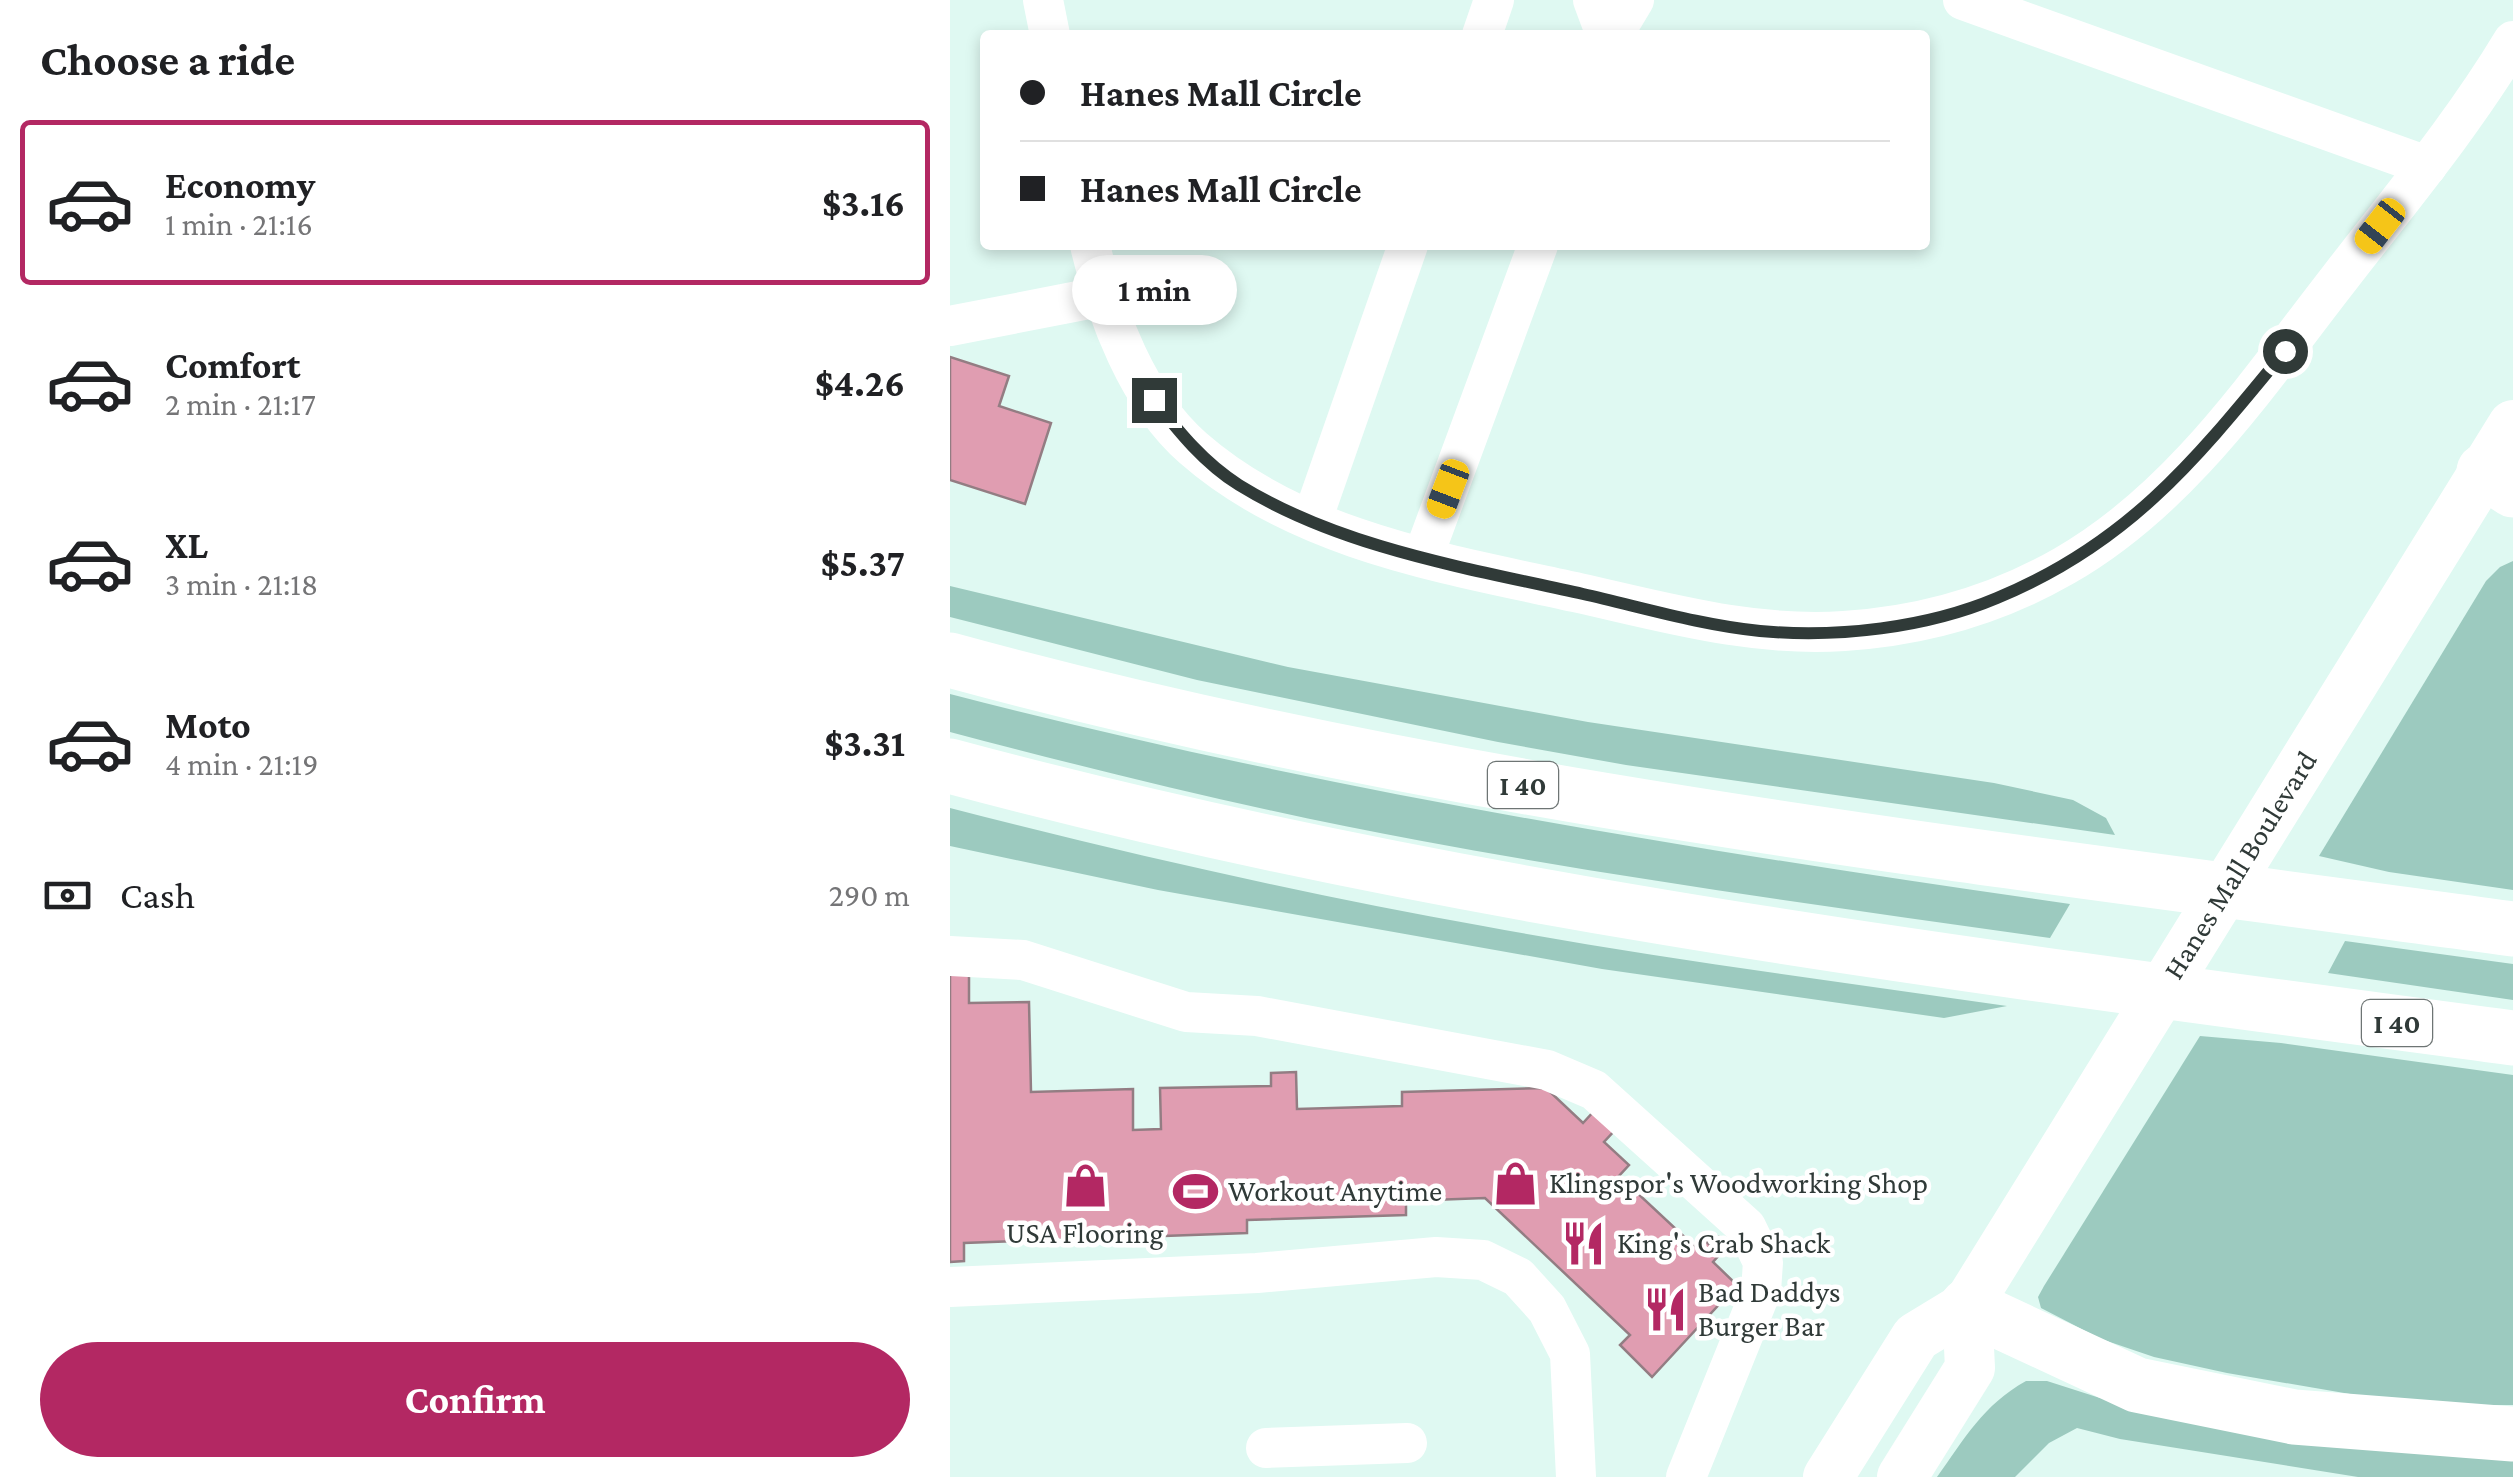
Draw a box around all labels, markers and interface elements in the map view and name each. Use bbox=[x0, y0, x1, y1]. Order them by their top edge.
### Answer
text: Choose a ride bbox=[40, 35, 295, 85]
text: Hanes Mall Circle bbox=[1080, 72, 1362, 114]
icon: car bbox=[45, 158, 135, 248]
text: Economy bbox=[165, 164, 315, 206]
text: Hanes Mall Circle bbox=[1080, 168, 1362, 210]
text: $3.16 bbox=[822, 182, 905, 224]
car bbox=[2350, 193, 2410, 259]
text: 1 min · 21:16 bbox=[165, 206, 313, 242]
callout: 1 min bbox=[1071, 255, 1236, 325]
text: 1 min bbox=[1118, 272, 1191, 308]
route start bbox=[2263, 329, 2308, 374]
icon: car bbox=[45, 338, 135, 428]
text: Comfort bbox=[165, 344, 301, 386]
text: $4.26 bbox=[815, 362, 905, 404]
route end bbox=[1132, 378, 1177, 423]
text: 2 min · 21:17 bbox=[165, 386, 316, 422]
car bbox=[1423, 456, 1473, 522]
icon: car bbox=[45, 518, 135, 608]
text: XL bbox=[165, 524, 208, 566]
text: $5.37 bbox=[821, 542, 905, 584]
text: 3 min · 21:18 bbox=[165, 566, 318, 602]
icon: car bbox=[45, 698, 135, 788]
text: Moto bbox=[165, 704, 251, 746]
text: $3.31 bbox=[824, 722, 905, 764]
street label: Hanes Mall Boulevard bbox=[2156, 745, 2323, 985]
text: 4 min · 21:19 bbox=[165, 746, 318, 782]
road number: I 40 bbox=[1488, 762, 1558, 808]
icon: cash bbox=[40, 868, 95, 923]
text: Cash bbox=[120, 874, 195, 916]
text: 290 m bbox=[829, 877, 910, 913]
road number: I 40 bbox=[2362, 1000, 2432, 1046]
shop icon: Klingspor's Woodworking Shop bbox=[1492, 1159, 1540, 1207]
shop icon: USA Flooring bbox=[1061, 1162, 1109, 1210]
place label: Klingspor's Woodworking Shop bbox=[1549, 1166, 1928, 1200]
sports icon: Workout Anytime bbox=[1171, 1167, 1219, 1215]
place label: Workout Anytime bbox=[1228, 1174, 1442, 1208]
place label: USA Flooring bbox=[1006, 1216, 1164, 1250]
restaurant icon: King's Crab Shack bbox=[1560, 1219, 1608, 1267]
place label: King's Crab Shack bbox=[1617, 1226, 1831, 1260]
place label: Bad Daddys Burger Bar bbox=[1698, 1275, 1841, 1343]
restaurant icon: Bad Daddys Burger Bar bbox=[1641, 1285, 1689, 1333]
button: Confirm bbox=[40, 1342, 910, 1457]

